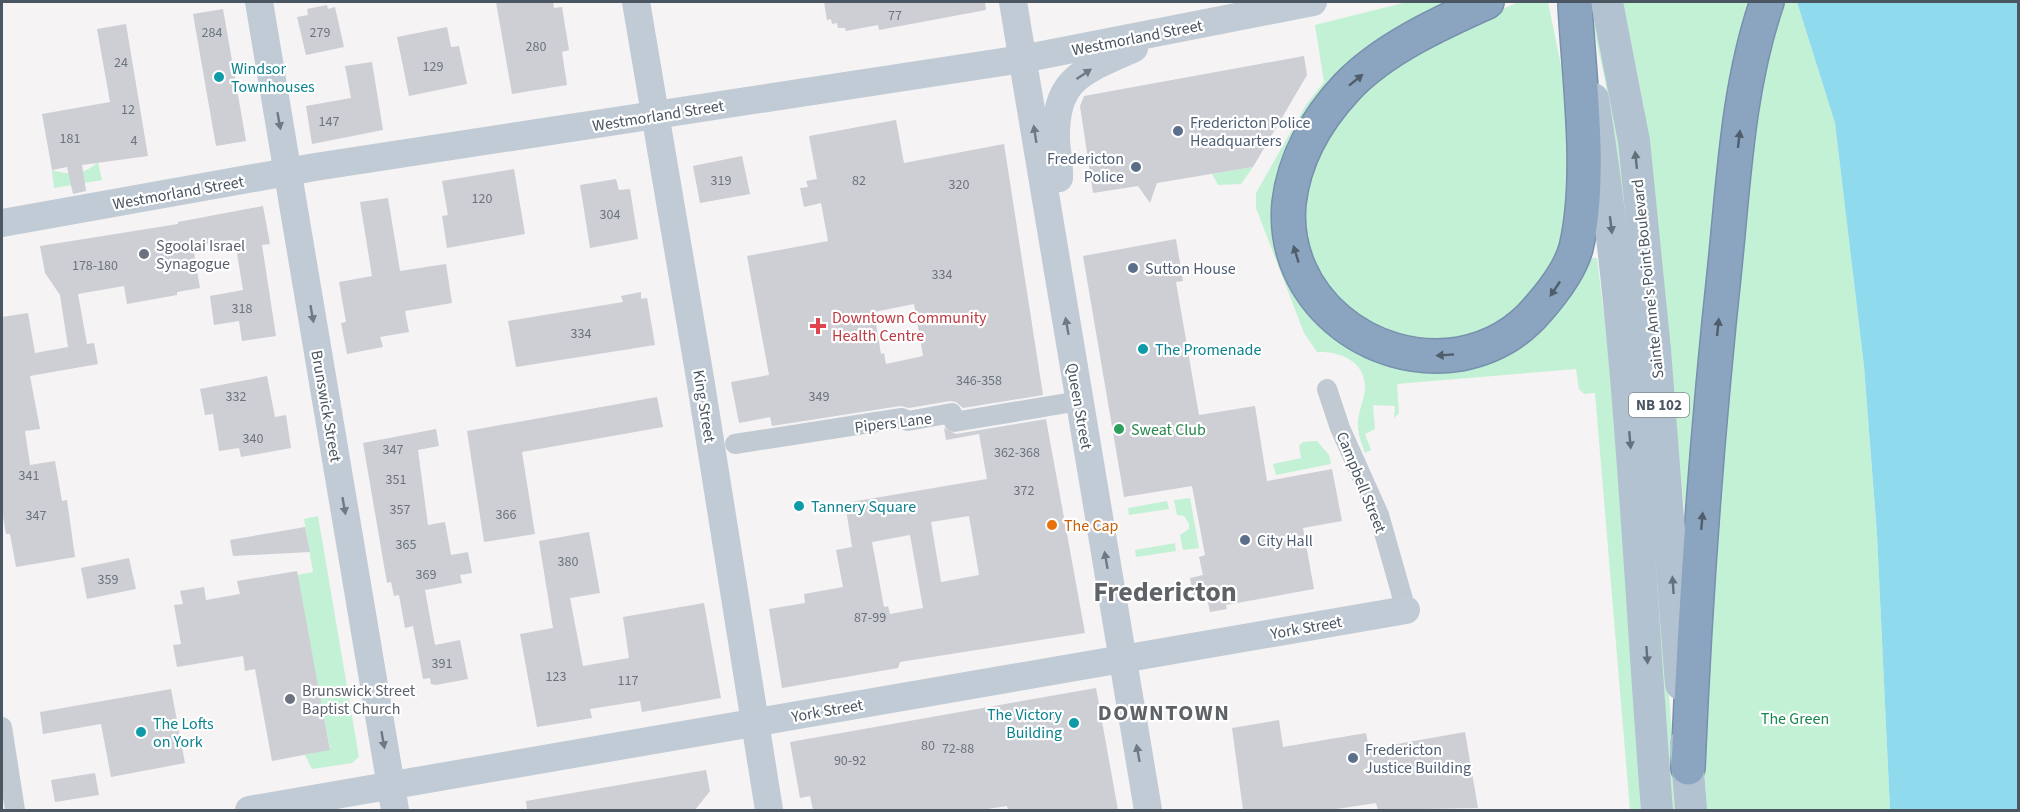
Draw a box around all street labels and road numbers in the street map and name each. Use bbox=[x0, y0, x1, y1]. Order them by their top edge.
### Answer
street label: Westmorland Street bbox=[1070, 14, 1205, 61]
street label: Westmorland Street bbox=[591, 95, 726, 137]
street label: Westmorland Street bbox=[111, 171, 246, 215]
street label: Sainte Anne's Point Boulevard bbox=[1627, 178, 1669, 380]
street label: Brunswick Street bbox=[305, 349, 347, 464]
street label: Queen Street bbox=[1061, 361, 1098, 452]
street label: King Street bbox=[687, 368, 721, 445]
road number: NB 102 bbox=[1629, 393, 1689, 417]
street label: Pipers Lane bbox=[853, 407, 933, 439]
street label: Campbell Street bbox=[1331, 428, 1392, 537]
street label: York Street bbox=[1268, 611, 1344, 645]
street label: York Street bbox=[789, 694, 865, 728]

